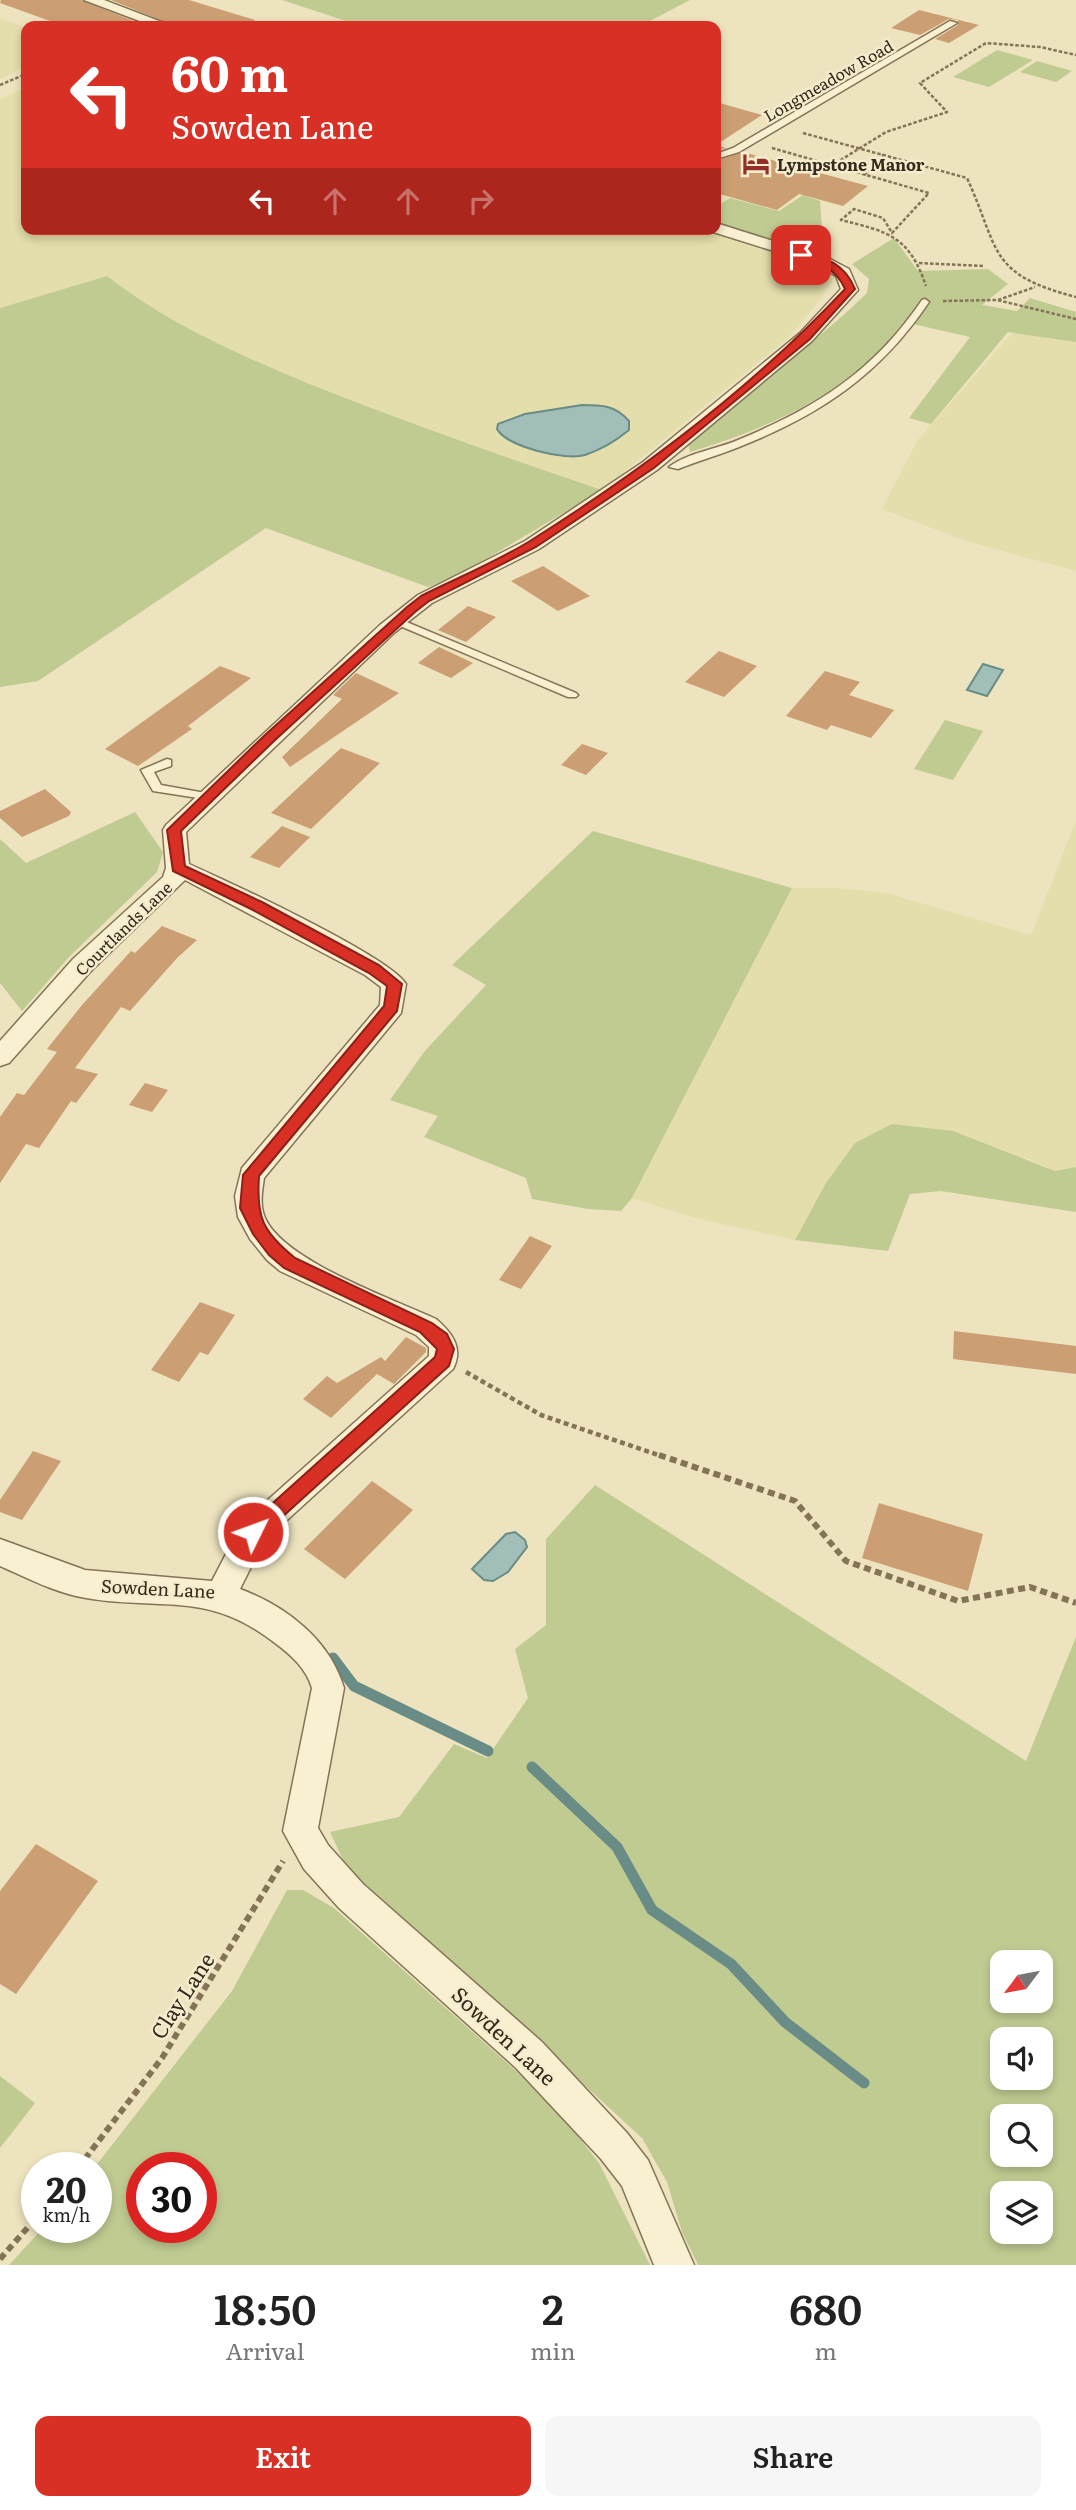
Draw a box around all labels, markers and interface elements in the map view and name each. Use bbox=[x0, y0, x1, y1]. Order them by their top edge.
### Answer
street label: Longmeadow Road bbox=[759, 33, 897, 127]
text: 60 m bbox=[171, 34, 288, 107]
icon: left bbox=[56, 49, 147, 140]
text: Sowden Lane bbox=[171, 101, 374, 149]
hotel icon: Lympstone Manor bbox=[741, 149, 771, 179]
place label: Lympstone Manor bbox=[777, 152, 925, 176]
icon: left bbox=[243, 182, 281, 220]
icon: ahead bbox=[316, 182, 354, 220]
icon: ahead bbox=[389, 182, 427, 220]
icon: right bbox=[462, 182, 500, 220]
pin bbox=[771, 225, 831, 285]
icon: arrive bbox=[782, 236, 820, 274]
street label: Courtlands Lane bbox=[69, 875, 177, 981]
position arrow bbox=[216, 1495, 290, 1569]
street label: Sowden Lane bbox=[100, 1572, 216, 1604]
street label: Clay Lane bbox=[142, 1946, 221, 2044]
north arrow bbox=[990, 1950, 1054, 2012]
map controls bbox=[990, 1950, 1053, 2244]
street label: Sowden Lane bbox=[446, 1978, 564, 2092]
button: sound bbox=[990, 2027, 1053, 2090]
button: search bbox=[990, 2104, 1053, 2167]
speed limit sign: 30 bbox=[126, 2152, 217, 2243]
text: 20 bbox=[46, 2162, 87, 2214]
button: layers bbox=[990, 2181, 1053, 2244]
text: km/h bbox=[43, 2201, 90, 2228]
text: 18:50 bbox=[214, 2276, 316, 2338]
text: 2 bbox=[542, 2276, 564, 2338]
text: 680 bbox=[789, 2276, 862, 2338]
text: Arrival bbox=[226, 2333, 304, 2367]
text: min bbox=[530, 2333, 575, 2367]
text: m bbox=[815, 2333, 837, 2367]
button: Exit bbox=[35, 2416, 531, 2496]
button: Share bbox=[545, 2416, 1041, 2496]

